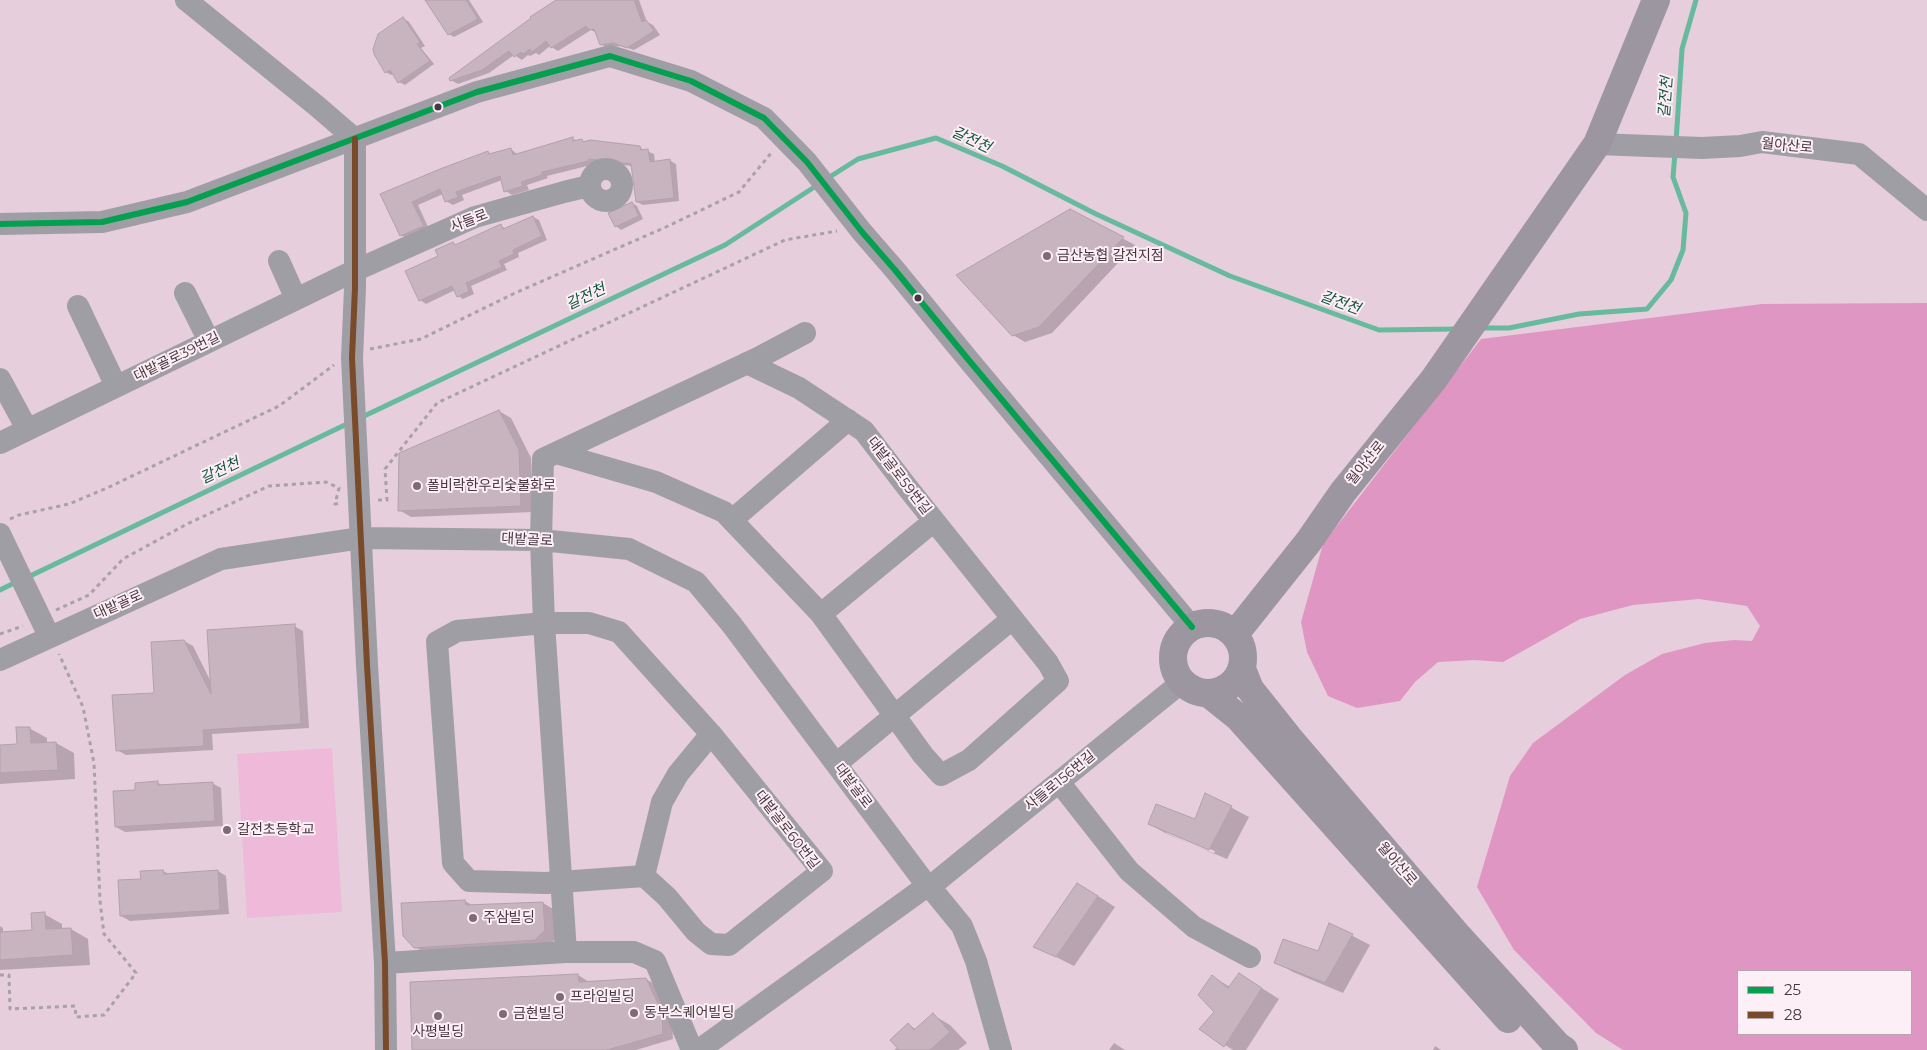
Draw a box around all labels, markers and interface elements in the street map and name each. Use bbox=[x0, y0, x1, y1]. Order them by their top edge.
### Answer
water label: 갈전천 bbox=[1656, 76, 1676, 118]
unlabelled marker bbox=[433, 102, 443, 112]
water label: 갈전천 bbox=[948, 123, 994, 157]
street label: 월아산로 bbox=[1761, 135, 1813, 157]
street label: 사들로 bbox=[448, 206, 490, 236]
place label: 금산농협 갈전지점 bbox=[1057, 248, 1164, 264]
marker: 금산농협 갈전지점 bbox=[1041, 250, 1053, 262]
water label: 갈전천 bbox=[563, 280, 609, 314]
water label: 갈전천 bbox=[1317, 287, 1363, 319]
unlabelled marker bbox=[913, 293, 923, 303]
street label: 대밭골로39번길 bbox=[131, 329, 223, 385]
street label: 대밭골로59번길 bbox=[864, 434, 934, 518]
street label: 월아산로 bbox=[1343, 438, 1389, 488]
water label: 갈전천 bbox=[197, 454, 243, 488]
place label: 폴비락한우리숯불화로 bbox=[427, 478, 556, 494]
marker: 폴비락한우리숯불화로 bbox=[411, 480, 423, 492]
street label: 대밭골로 bbox=[501, 530, 553, 550]
street label: 대밭골로 bbox=[91, 587, 145, 623]
street label: 사들로156번길 bbox=[1021, 747, 1099, 815]
street label: 대밭골로 bbox=[831, 760, 875, 812]
street label: 대밭골로60번길 bbox=[751, 787, 823, 873]
place label: 갈전초등학교 bbox=[237, 822, 314, 838]
marker: 갈전초등학교 bbox=[221, 824, 233, 836]
street label: 월아산로 bbox=[1374, 839, 1420, 889]
place label: 주삼빌딩 bbox=[483, 910, 535, 926]
marker: 주삼빌딩 bbox=[467, 912, 479, 924]
legend bbox=[1737, 970, 1912, 1035]
text: 25 bbox=[1784, 980, 1801, 999]
place label: 프라임빌딩 bbox=[570, 989, 634, 1005]
marker: 프라임빌딩 bbox=[554, 991, 566, 1003]
place label: 동부스퀘어빌딩 bbox=[644, 1005, 734, 1021]
text: 28 bbox=[1784, 1005, 1802, 1024]
place label: 금현빌딩 bbox=[513, 1006, 565, 1022]
marker: 동부스퀘어빌딩 bbox=[628, 1007, 640, 1019]
marker: 금현빌딩 bbox=[497, 1008, 509, 1020]
marker: 사평빌딩 bbox=[432, 1010, 444, 1022]
place label: 사평빌딩 bbox=[412, 1024, 464, 1040]

